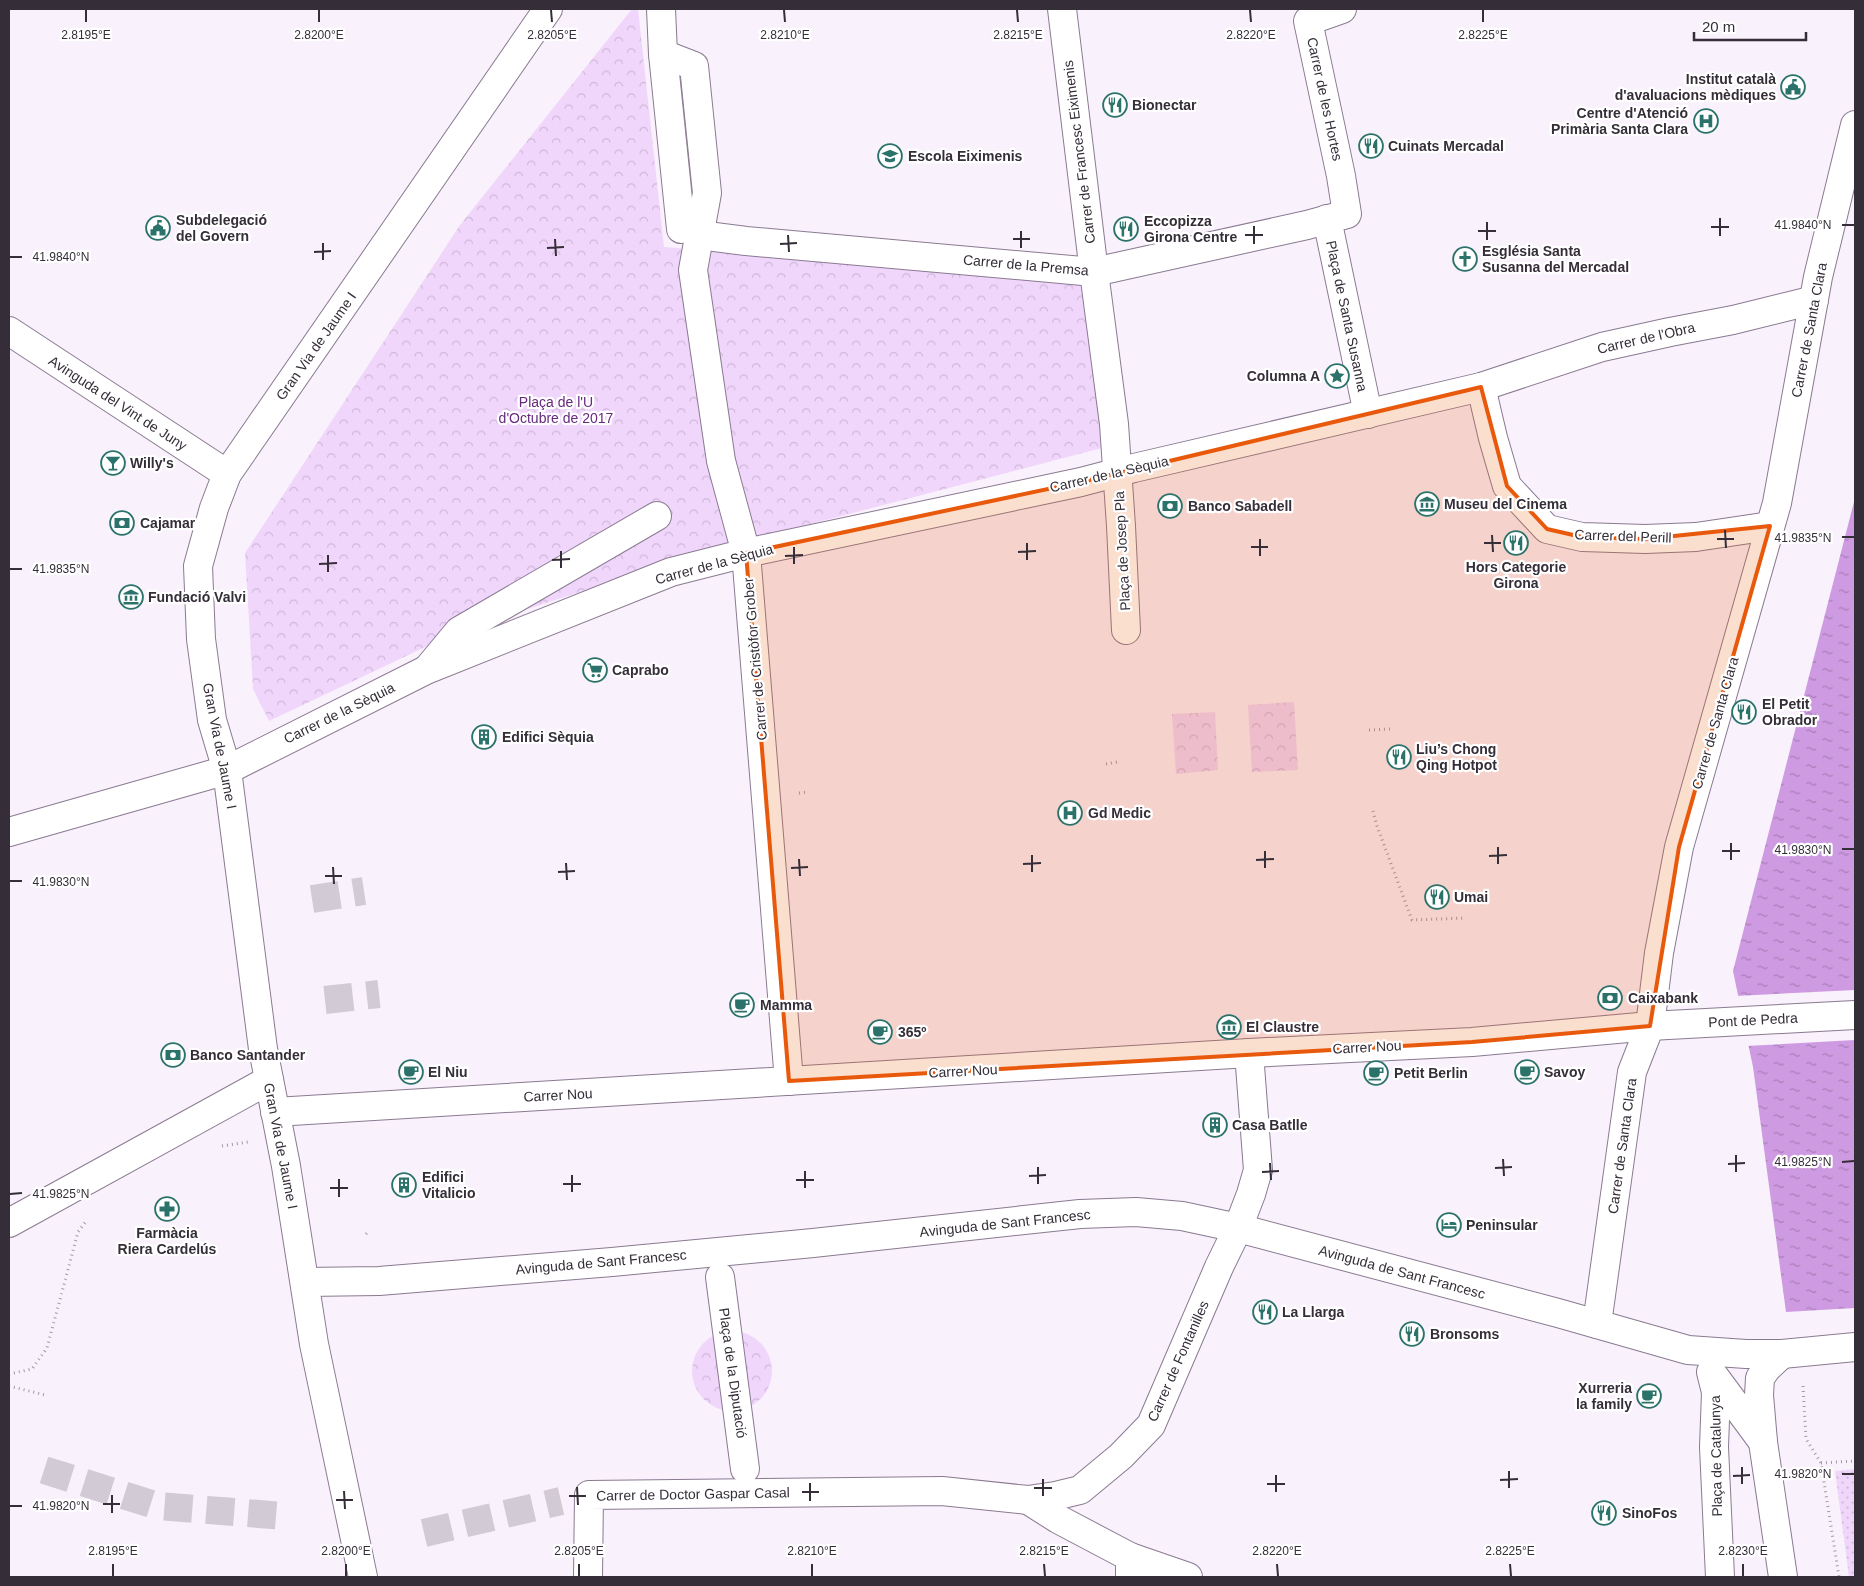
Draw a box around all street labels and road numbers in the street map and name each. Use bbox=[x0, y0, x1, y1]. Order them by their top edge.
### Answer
street label: Carrer de les Hortes bbox=[1304, 36, 1346, 162]
street label: Carrer de Francesc Eiximenis bbox=[1060, 60, 1098, 244]
street label: Plaça de Santa Susanna bbox=[1323, 239, 1371, 393]
street label: Carrer de la Premsa bbox=[963, 252, 1090, 278]
street label: Carrer de Santa Clara bbox=[1788, 261, 1830, 399]
street label: Gran Via de Jaume I bbox=[273, 289, 359, 403]
street label: Carrer de l'Obra bbox=[1596, 319, 1697, 357]
street label: Avinguda del Vint de Juny bbox=[46, 352, 190, 454]
street label: Carrer de la Sèquia bbox=[1048, 453, 1170, 495]
street label: Plaça de Josep Pla bbox=[1111, 491, 1133, 611]
street label: Carrer del Perill bbox=[1574, 526, 1672, 546]
street label: Carrer de la Sèquia bbox=[653, 541, 775, 587]
street label: Carrer de Cristòfor Grober bbox=[740, 577, 770, 741]
street label: Carrer de Santa Clara bbox=[1688, 655, 1742, 791]
street label: Carrer de la Sèquia bbox=[281, 679, 397, 747]
street label: Gran Via de Jaume I bbox=[200, 682, 240, 810]
street label: Pont de Pedra bbox=[1708, 1010, 1798, 1030]
street label: Carrer Nou bbox=[1332, 1037, 1402, 1057]
street label: Carrer Nou bbox=[928, 1061, 998, 1081]
street label: Carrer de Santa Clara bbox=[1605, 1077, 1639, 1215]
street label: Gran Via de Jaume I bbox=[261, 1082, 301, 1210]
street label: Carrer Nou bbox=[523, 1085, 593, 1105]
street label: Avinguda de Sant Francesc bbox=[919, 1206, 1091, 1240]
street label: Avinguda de Sant Francesc bbox=[1317, 1242, 1487, 1302]
street label: Avinguda de Sant Francesc bbox=[515, 1247, 687, 1277]
street label: Carrer de Fontanilles bbox=[1144, 1298, 1212, 1424]
street label: Plaça de la Diputació bbox=[716, 1307, 750, 1439]
street label: Plaça de Catalunya bbox=[1707, 1395, 1725, 1517]
street label: Carrer de Doctor Gaspar Casal bbox=[596, 1484, 790, 1504]

